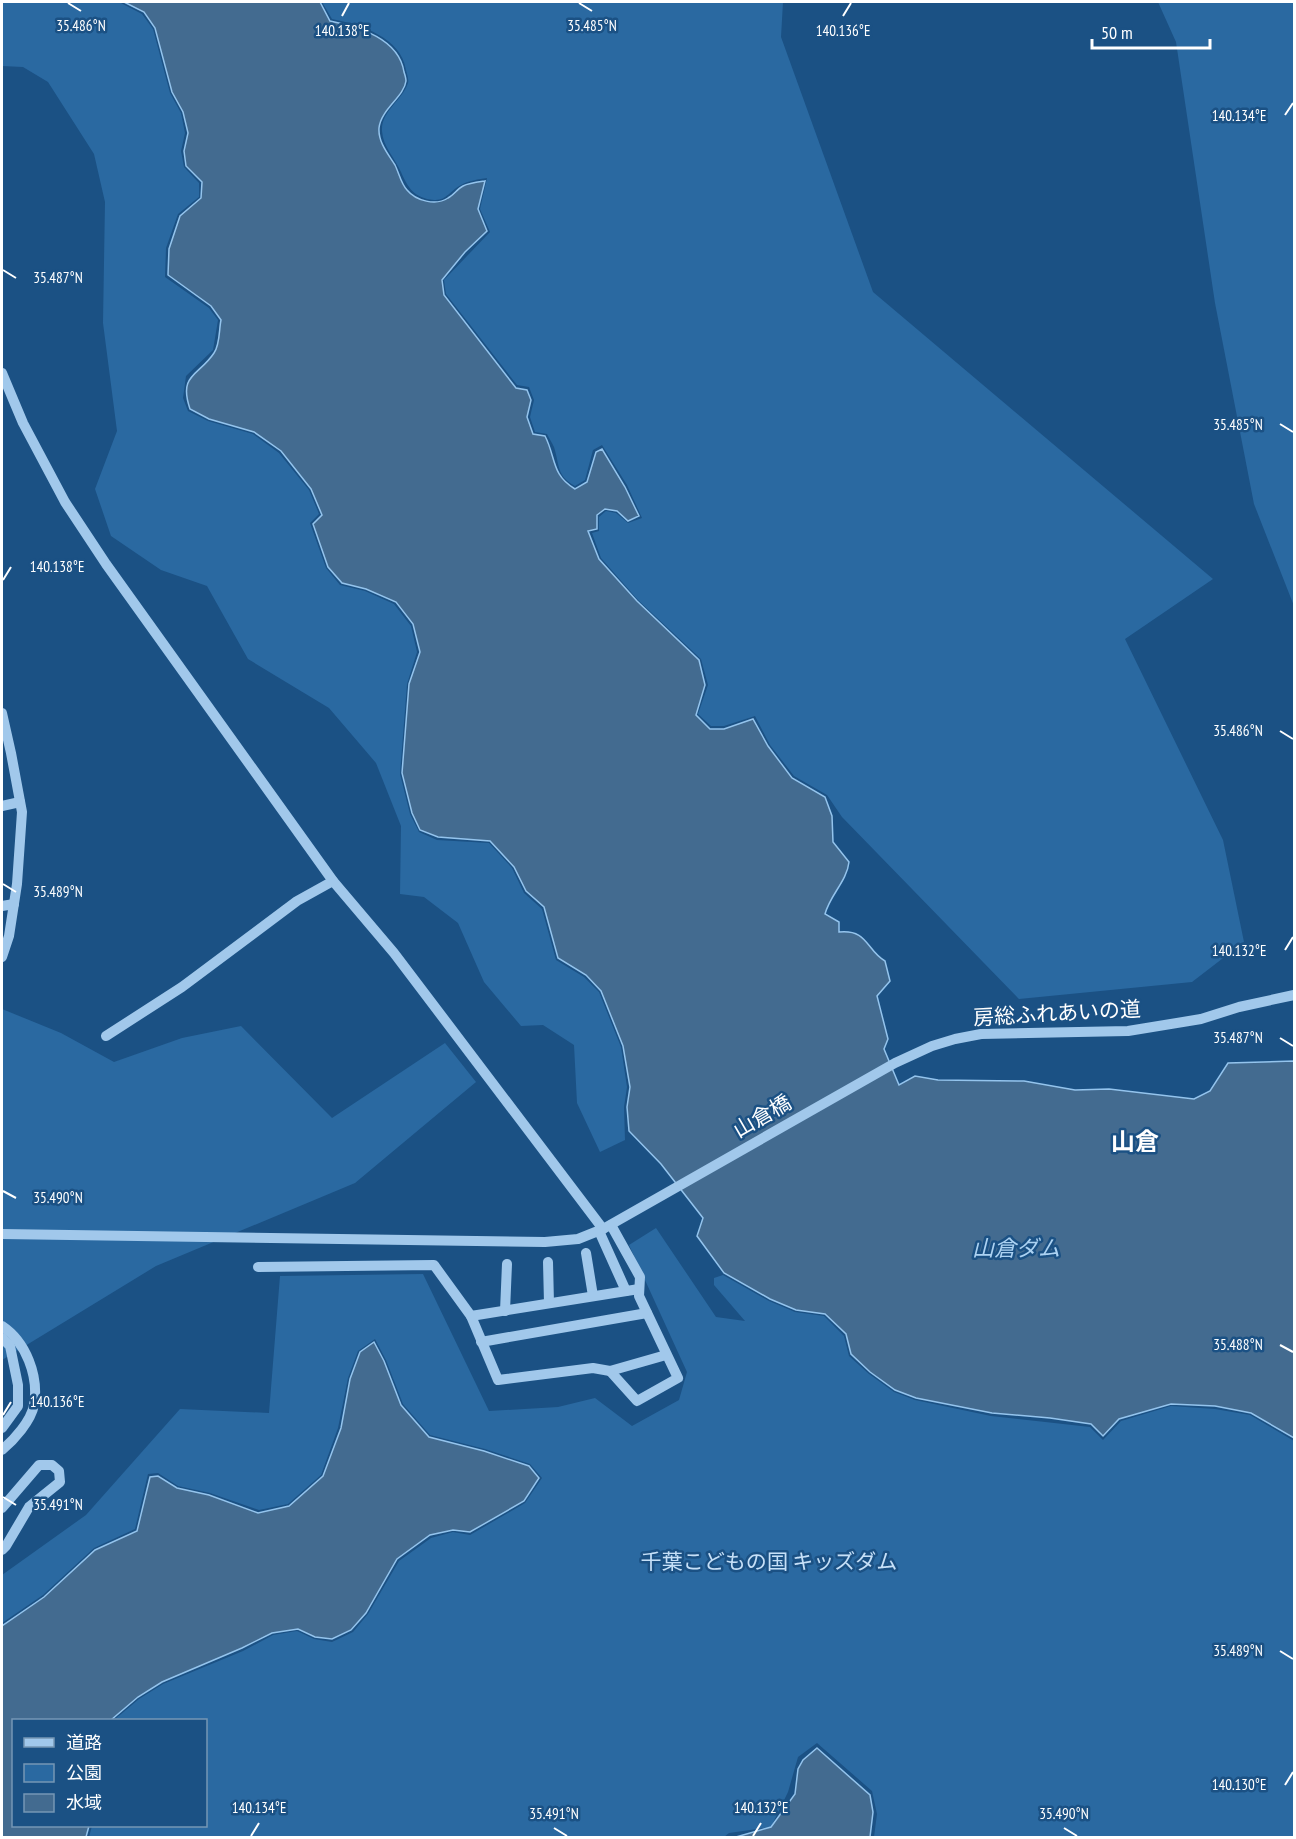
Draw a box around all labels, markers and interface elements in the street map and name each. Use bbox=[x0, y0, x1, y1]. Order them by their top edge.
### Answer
scale bar bbox=[1092, 12, 1210, 50]
text: 35.486°N bbox=[56, 16, 106, 35]
text: 35.485°N bbox=[567, 16, 617, 35]
text: 140.138°E bbox=[315, 21, 369, 40]
text: 140.136°E bbox=[816, 21, 870, 40]
text: 50 m bbox=[1101, 21, 1133, 44]
text: 140.134°E bbox=[1212, 106, 1266, 125]
text: 35.487°N bbox=[33, 268, 83, 287]
text: 35.485°N bbox=[1213, 415, 1263, 434]
text: 140.138°E bbox=[30, 557, 84, 576]
text: 35.486°N bbox=[1213, 721, 1263, 740]
text: 35.489°N bbox=[33, 882, 83, 901]
text: 140.132°E bbox=[1212, 941, 1266, 960]
street label: 房総ふれあいの道 bbox=[972, 995, 1142, 1031]
text: 35.487°N bbox=[1213, 1028, 1263, 1047]
street label: 山倉橋 bbox=[728, 1089, 796, 1143]
district label: 山倉 bbox=[1111, 1126, 1159, 1157]
text: 35.490°N bbox=[33, 1188, 83, 1207]
water label: 山倉ダム bbox=[972, 1234, 1060, 1262]
text: 35.488°N bbox=[1213, 1335, 1263, 1354]
text: 140.136°E bbox=[30, 1392, 84, 1411]
text: 35.491°N bbox=[33, 1495, 83, 1514]
park label: 千葉こどもの国 キッズダム bbox=[641, 1548, 897, 1575]
text: 35.489°N bbox=[1213, 1641, 1263, 1660]
legend bbox=[12, 1719, 207, 1827]
text: 道路 bbox=[66, 1731, 102, 1754]
text: 公園 bbox=[66, 1761, 102, 1784]
text: 140.130°E bbox=[1212, 1775, 1266, 1794]
text: 水域 bbox=[66, 1791, 102, 1814]
text: 140.134°E bbox=[232, 1798, 286, 1817]
text: 140.132°E bbox=[734, 1798, 788, 1817]
text: 35.491°N bbox=[529, 1804, 579, 1823]
text: 35.490°N bbox=[1039, 1804, 1089, 1823]

